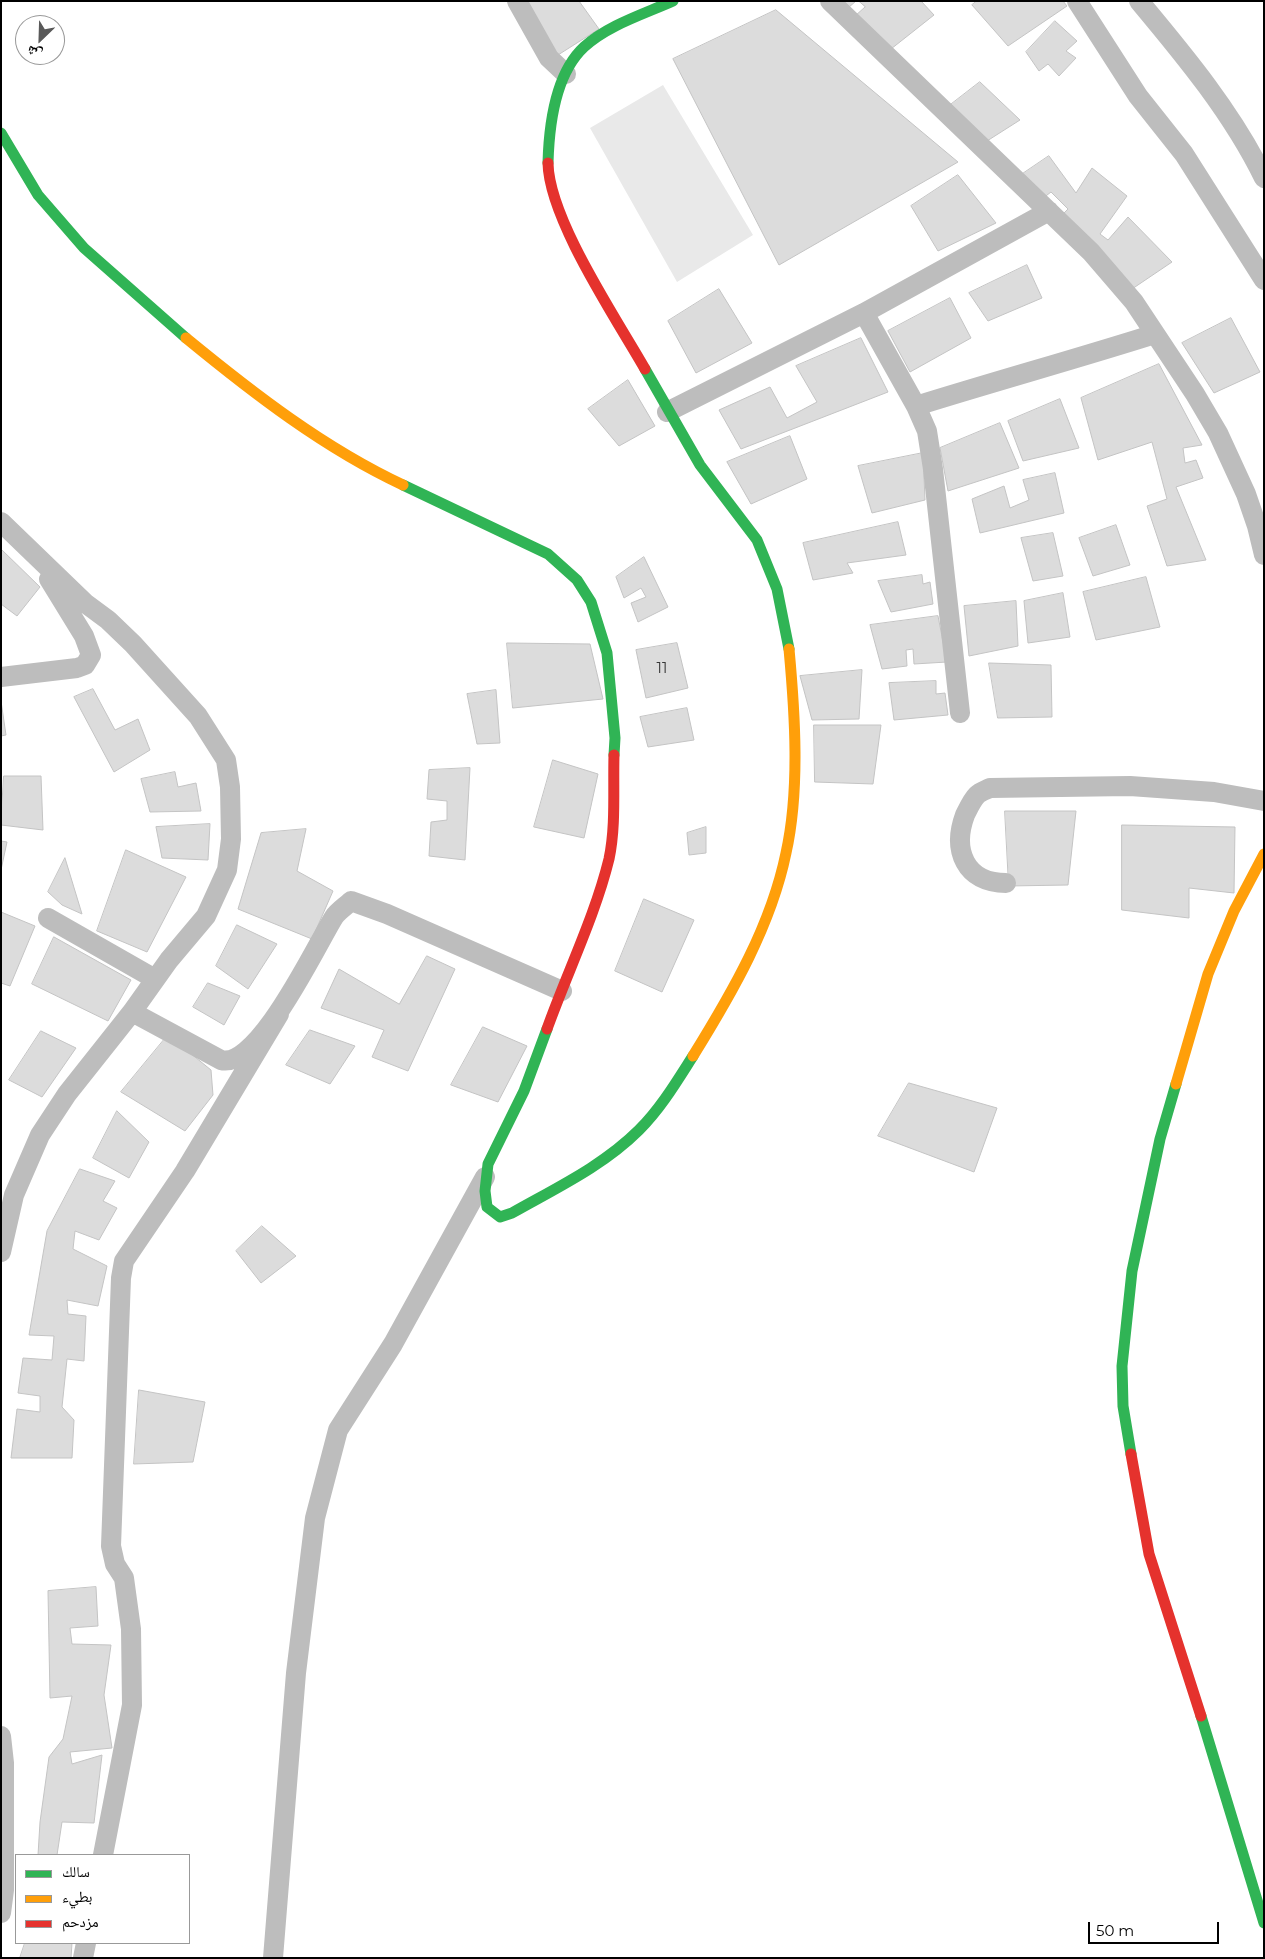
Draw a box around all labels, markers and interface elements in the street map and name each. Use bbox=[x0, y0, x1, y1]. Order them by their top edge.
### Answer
north arrow bbox=[15, 15, 65, 65]
text: ش bbox=[24, 42, 45, 64]
house number: 11 bbox=[657, 660, 667, 678]
legend bbox=[15, 1854, 190, 1944]
text: سالك bbox=[62, 1862, 90, 1881]
text: بطيء bbox=[62, 1887, 92, 1906]
text: مزدحم bbox=[62, 1912, 99, 1931]
scale bar bbox=[1090, 1912, 1221, 1944]
text: 50 m bbox=[1096, 1921, 1134, 1940]

